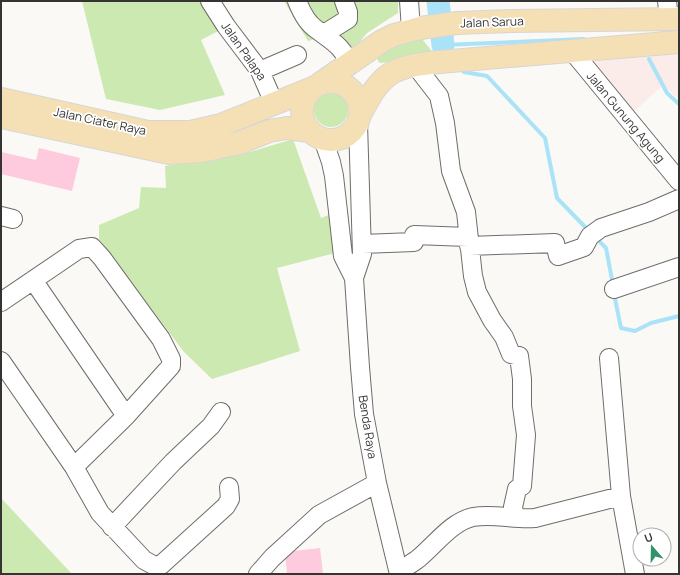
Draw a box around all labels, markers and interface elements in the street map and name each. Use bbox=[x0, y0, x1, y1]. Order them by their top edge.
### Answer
street label: Jalan Sarua bbox=[460, 12, 524, 32]
street label: Jalan Palapa bbox=[218, 18, 270, 84]
street label: Jalan Gunung Agung bbox=[583, 68, 669, 166]
street label: Jalan Ciater Raya bbox=[52, 103, 148, 139]
street label: Benda Raya bbox=[355, 394, 381, 460]
north arrow bbox=[632, 527, 672, 567]
text: U bbox=[642, 529, 655, 546]

